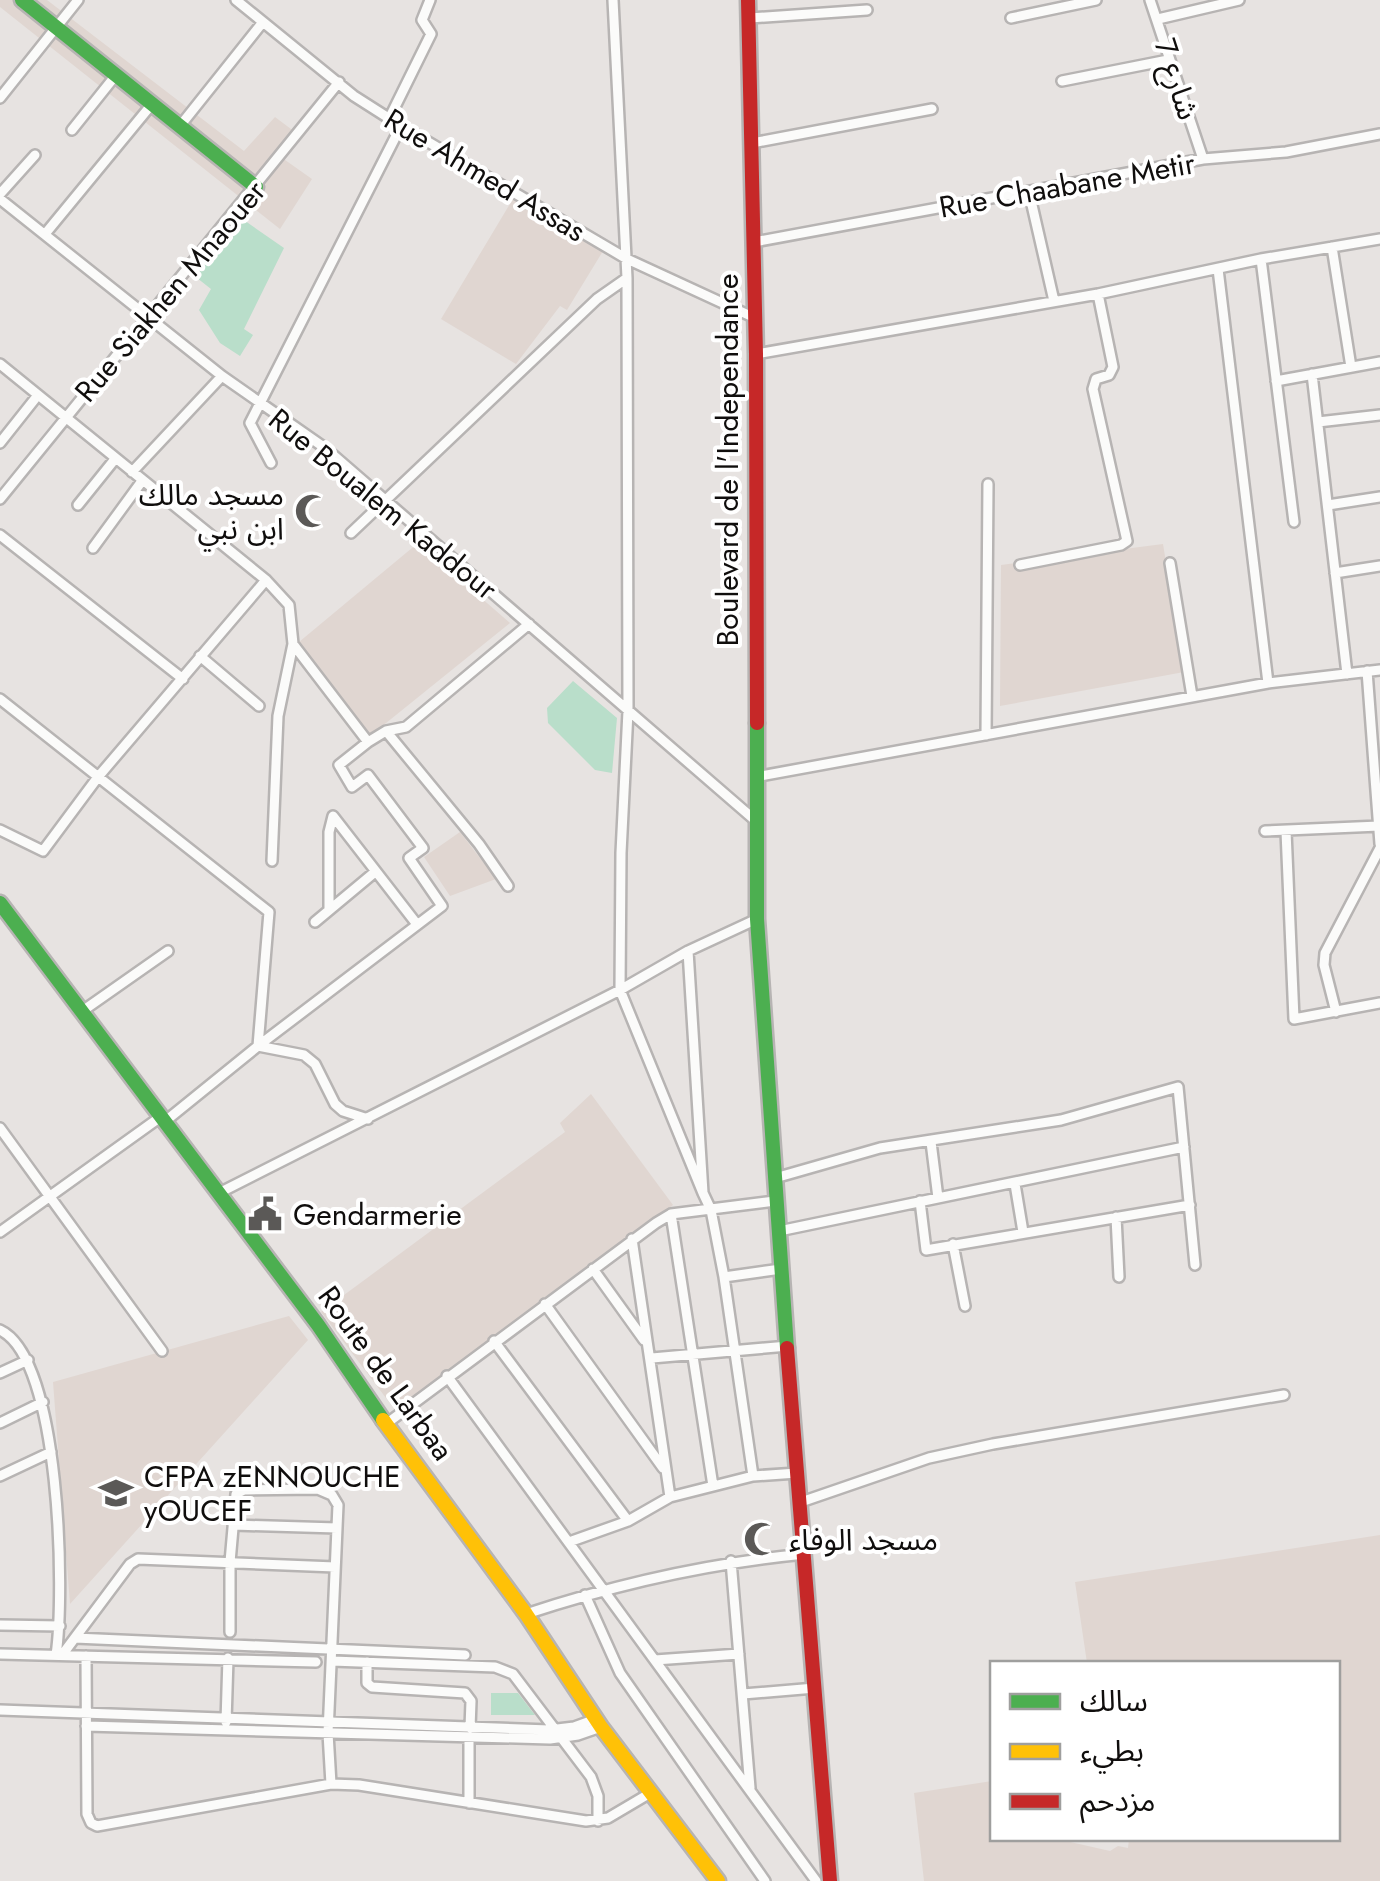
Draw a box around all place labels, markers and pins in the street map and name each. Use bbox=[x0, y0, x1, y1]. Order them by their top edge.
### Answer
place label: مسجد مالك ابن نبي bbox=[139, 473, 284, 551]
mosque icon: مسجد مالك ابن نبي bbox=[293, 492, 331, 530]
place label: Gendarmerie bbox=[293, 1193, 462, 1236]
public building icon: Gendarmerie bbox=[246, 1195, 284, 1233]
place label: CFPA zENNOUCHE yOUCEF bbox=[144, 1455, 400, 1532]
school or university icon: CFPA zENNOUCHE yOUCEF bbox=[97, 1474, 135, 1512]
place label: مسجد الوفاء bbox=[789, 1518, 938, 1561]
mosque icon: مسجد الوفاء bbox=[742, 1520, 780, 1558]

